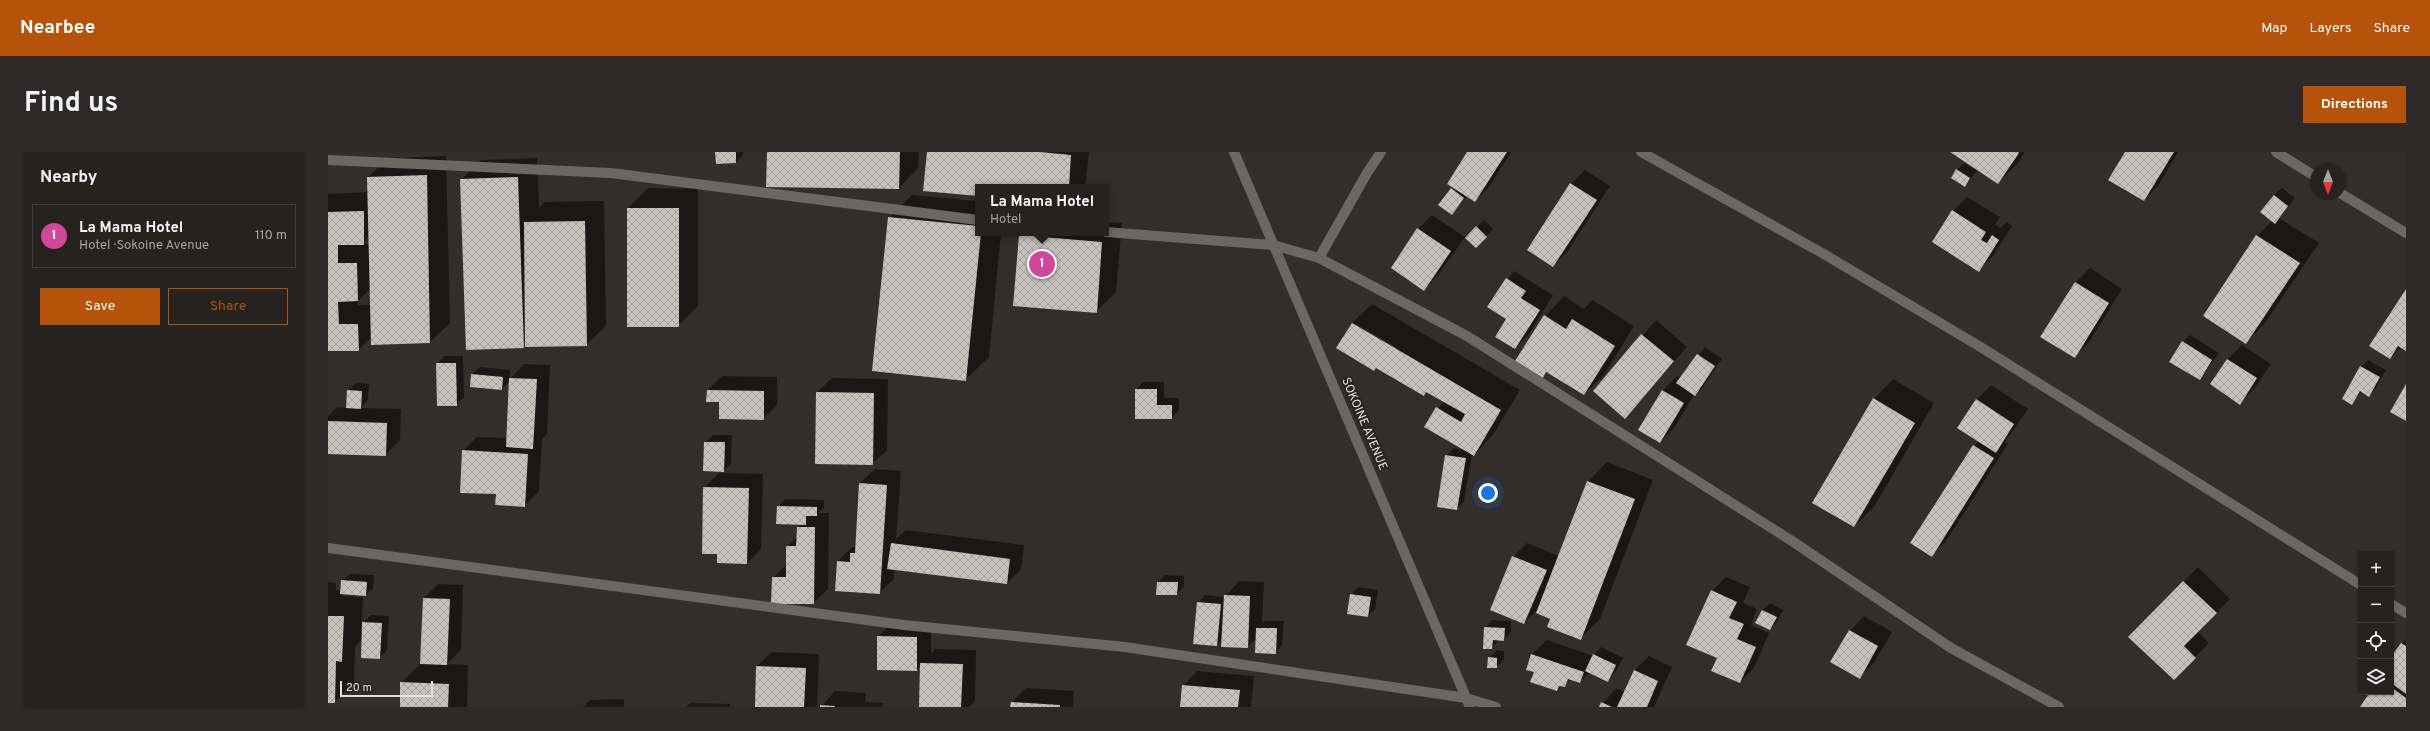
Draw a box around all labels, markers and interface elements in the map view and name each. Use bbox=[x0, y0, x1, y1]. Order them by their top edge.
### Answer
text: Nearbee bbox=[20, 16, 95, 40]
text: Map bbox=[2261, 20, 2287, 37]
text: Layers bbox=[2309, 20, 2351, 37]
text: Share bbox=[2373, 20, 2410, 37]
text: Find us bbox=[24, 86, 118, 122]
button: Directions bbox=[2303, 86, 2406, 123]
north arrow bbox=[2310, 164, 2346, 200]
text: Nearby bbox=[40, 167, 97, 189]
popup bbox=[975, 184, 1109, 236]
text: La Mama Hotel bbox=[990, 193, 1094, 212]
text: Hotel bbox=[990, 212, 1021, 228]
text: La Mama Hotel bbox=[79, 219, 183, 238]
text: 1 bbox=[51, 228, 57, 244]
text: 110 m bbox=[255, 228, 287, 244]
text: Hotel · Sokoine Avenue bbox=[79, 238, 209, 254]
pin: 1 bbox=[1029, 249, 1055, 279]
button: Save bbox=[40, 288, 160, 325]
button: Share bbox=[168, 288, 288, 325]
street label: SOKOINE AVENUE bbox=[1337, 375, 1391, 473]
your location bbox=[1478, 483, 1498, 503]
map controls bbox=[2358, 551, 2394, 695]
button: + bbox=[2358, 551, 2394, 587]
button: − bbox=[2358, 587, 2394, 623]
button: locate bbox=[2358, 623, 2394, 659]
button: layers bbox=[2358, 659, 2394, 695]
scale bar bbox=[340, 679, 433, 698]
text: 20 m bbox=[346, 681, 372, 695]

